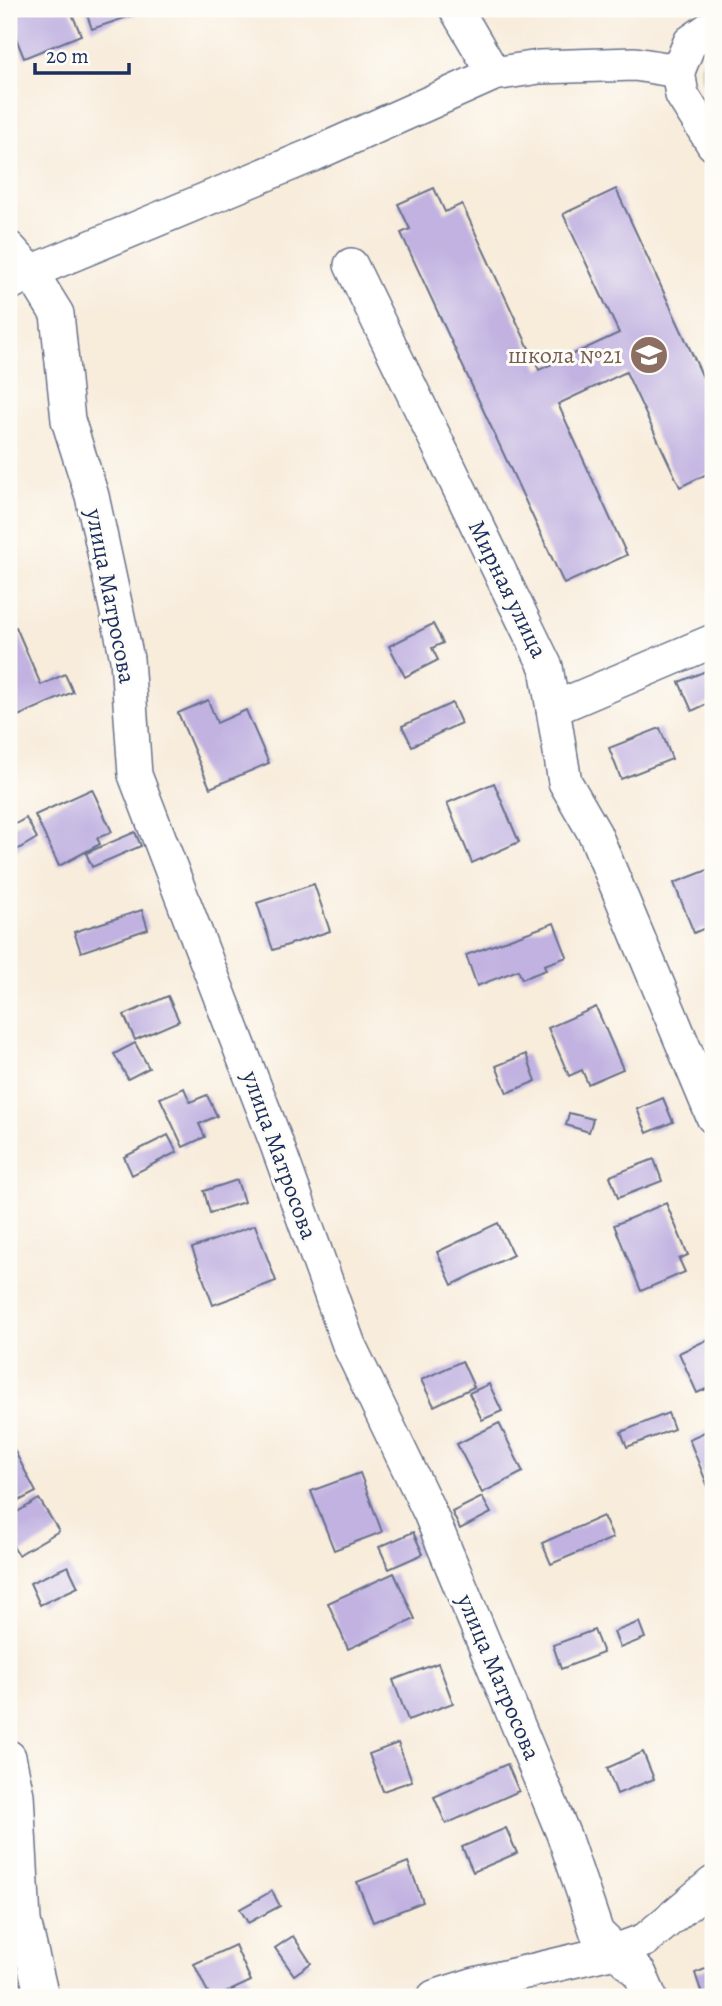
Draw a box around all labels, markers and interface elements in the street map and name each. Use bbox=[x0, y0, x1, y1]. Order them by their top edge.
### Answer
scale bar bbox=[35, 32, 130, 76]
text: 20 m bbox=[46, 42, 89, 70]
school or university icon: школа №21 bbox=[628, 334, 670, 376]
place label: школа №21 bbox=[508, 339, 622, 371]
street label: улица Матросова bbox=[78, 505, 144, 686]
street label: Мирная улица bbox=[461, 515, 555, 663]
street label: улица Матросова bbox=[234, 1065, 325, 1244]
street label: улица Матросова bbox=[449, 1588, 548, 1765]

